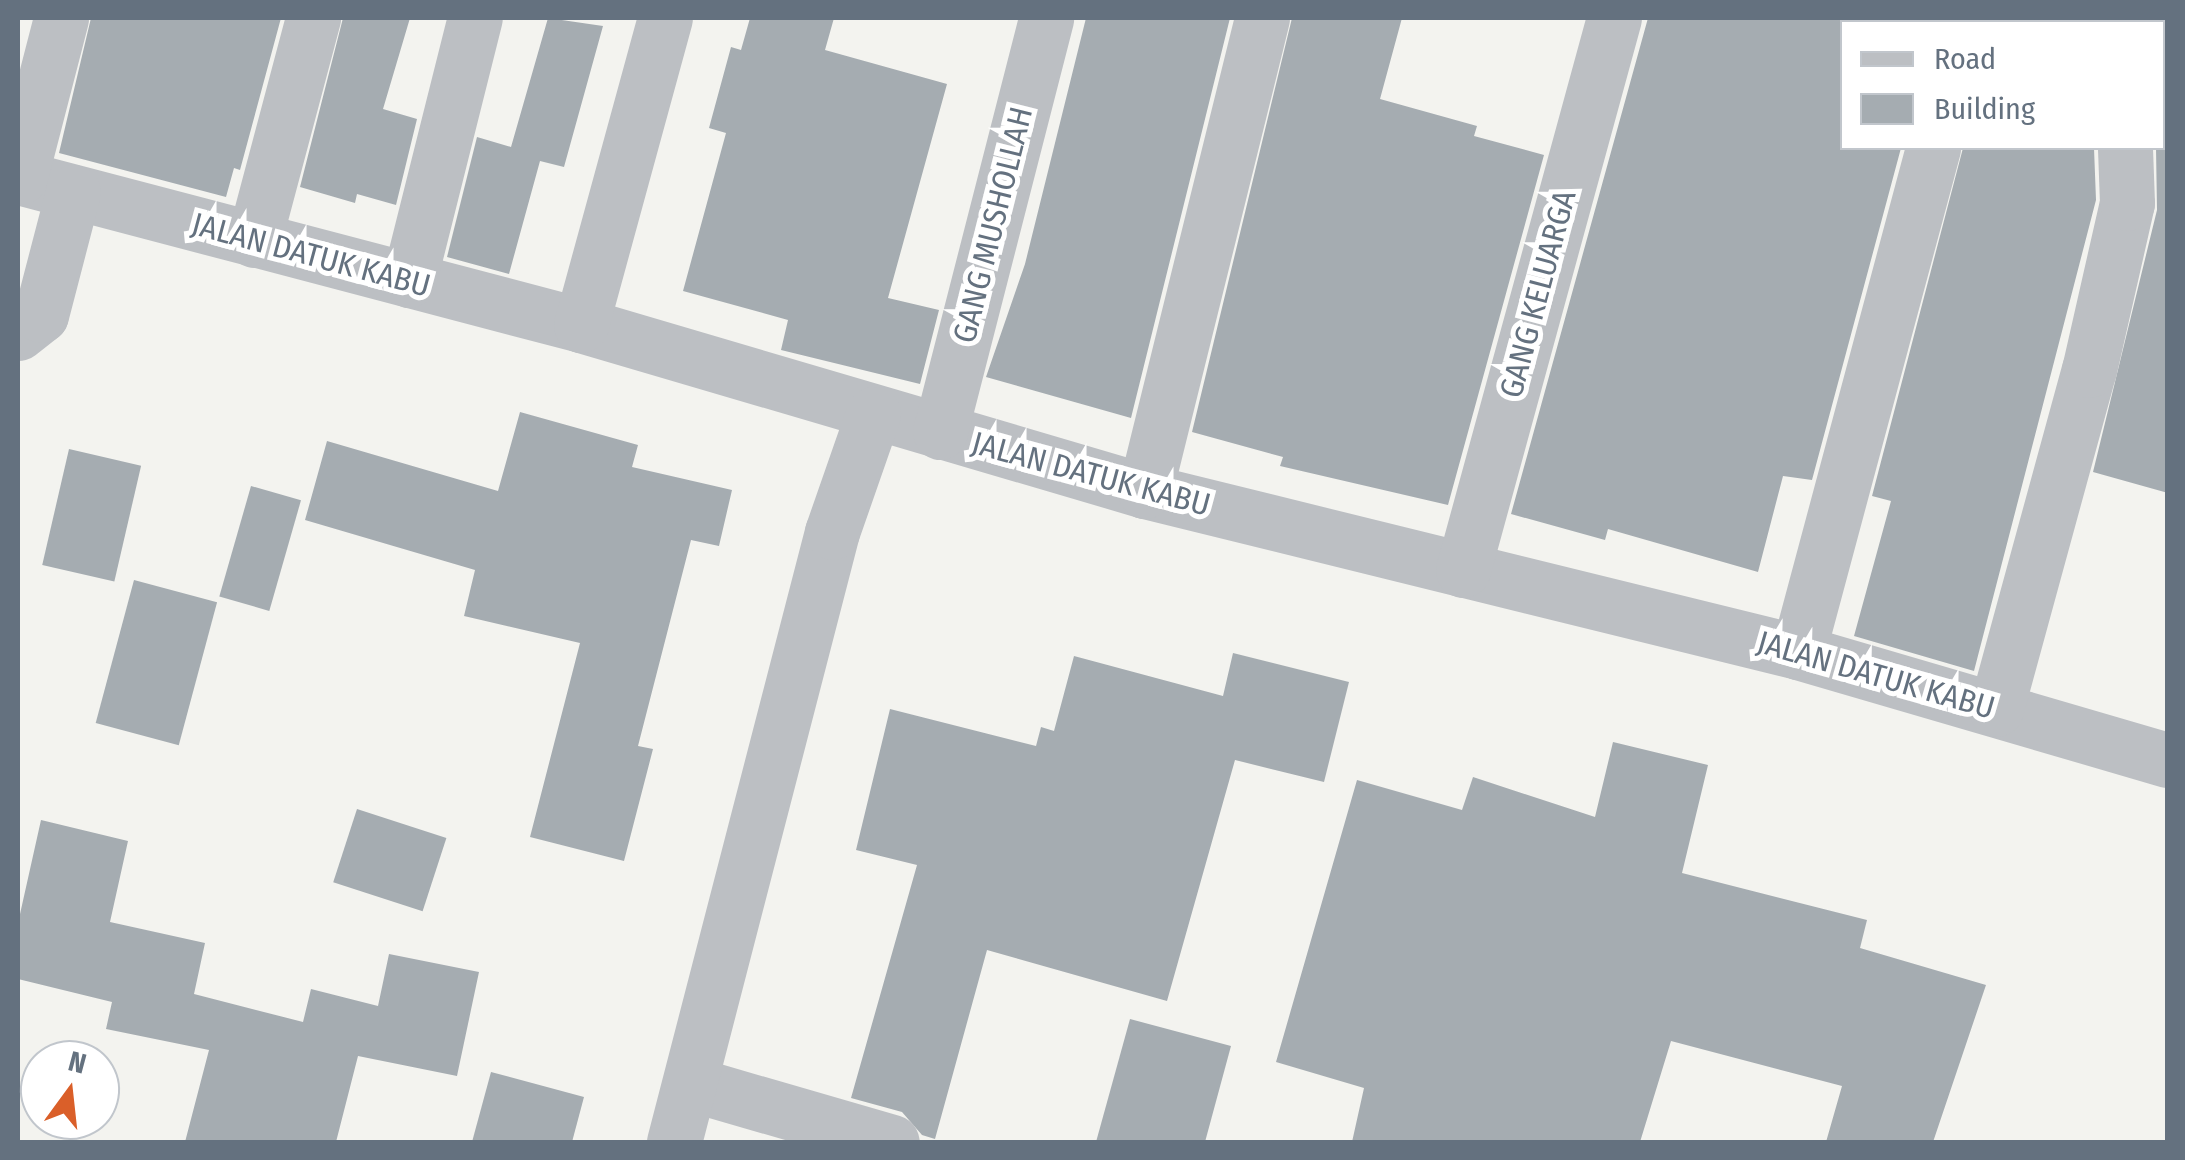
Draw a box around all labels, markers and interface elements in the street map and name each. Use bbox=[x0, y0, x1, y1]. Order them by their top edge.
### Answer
legend bbox=[1840, 20, 2165, 150]
text: Road bbox=[1934, 41, 1996, 77]
text: Building bbox=[1934, 91, 2035, 127]
street label: GANG MUSHOLLAH bbox=[945, 103, 1041, 347]
street label: GANG KELUARGA bbox=[1492, 186, 1584, 402]
street label: JALAN DATUK KABU bbox=[188, 205, 434, 305]
street label: JALAN DATUK KABU bbox=[968, 424, 1214, 524]
street label: JALAN DATUK KABU bbox=[1753, 623, 1999, 727]
north arrow bbox=[20, 1040, 120, 1140]
text: N bbox=[65, 1044, 90, 1081]

